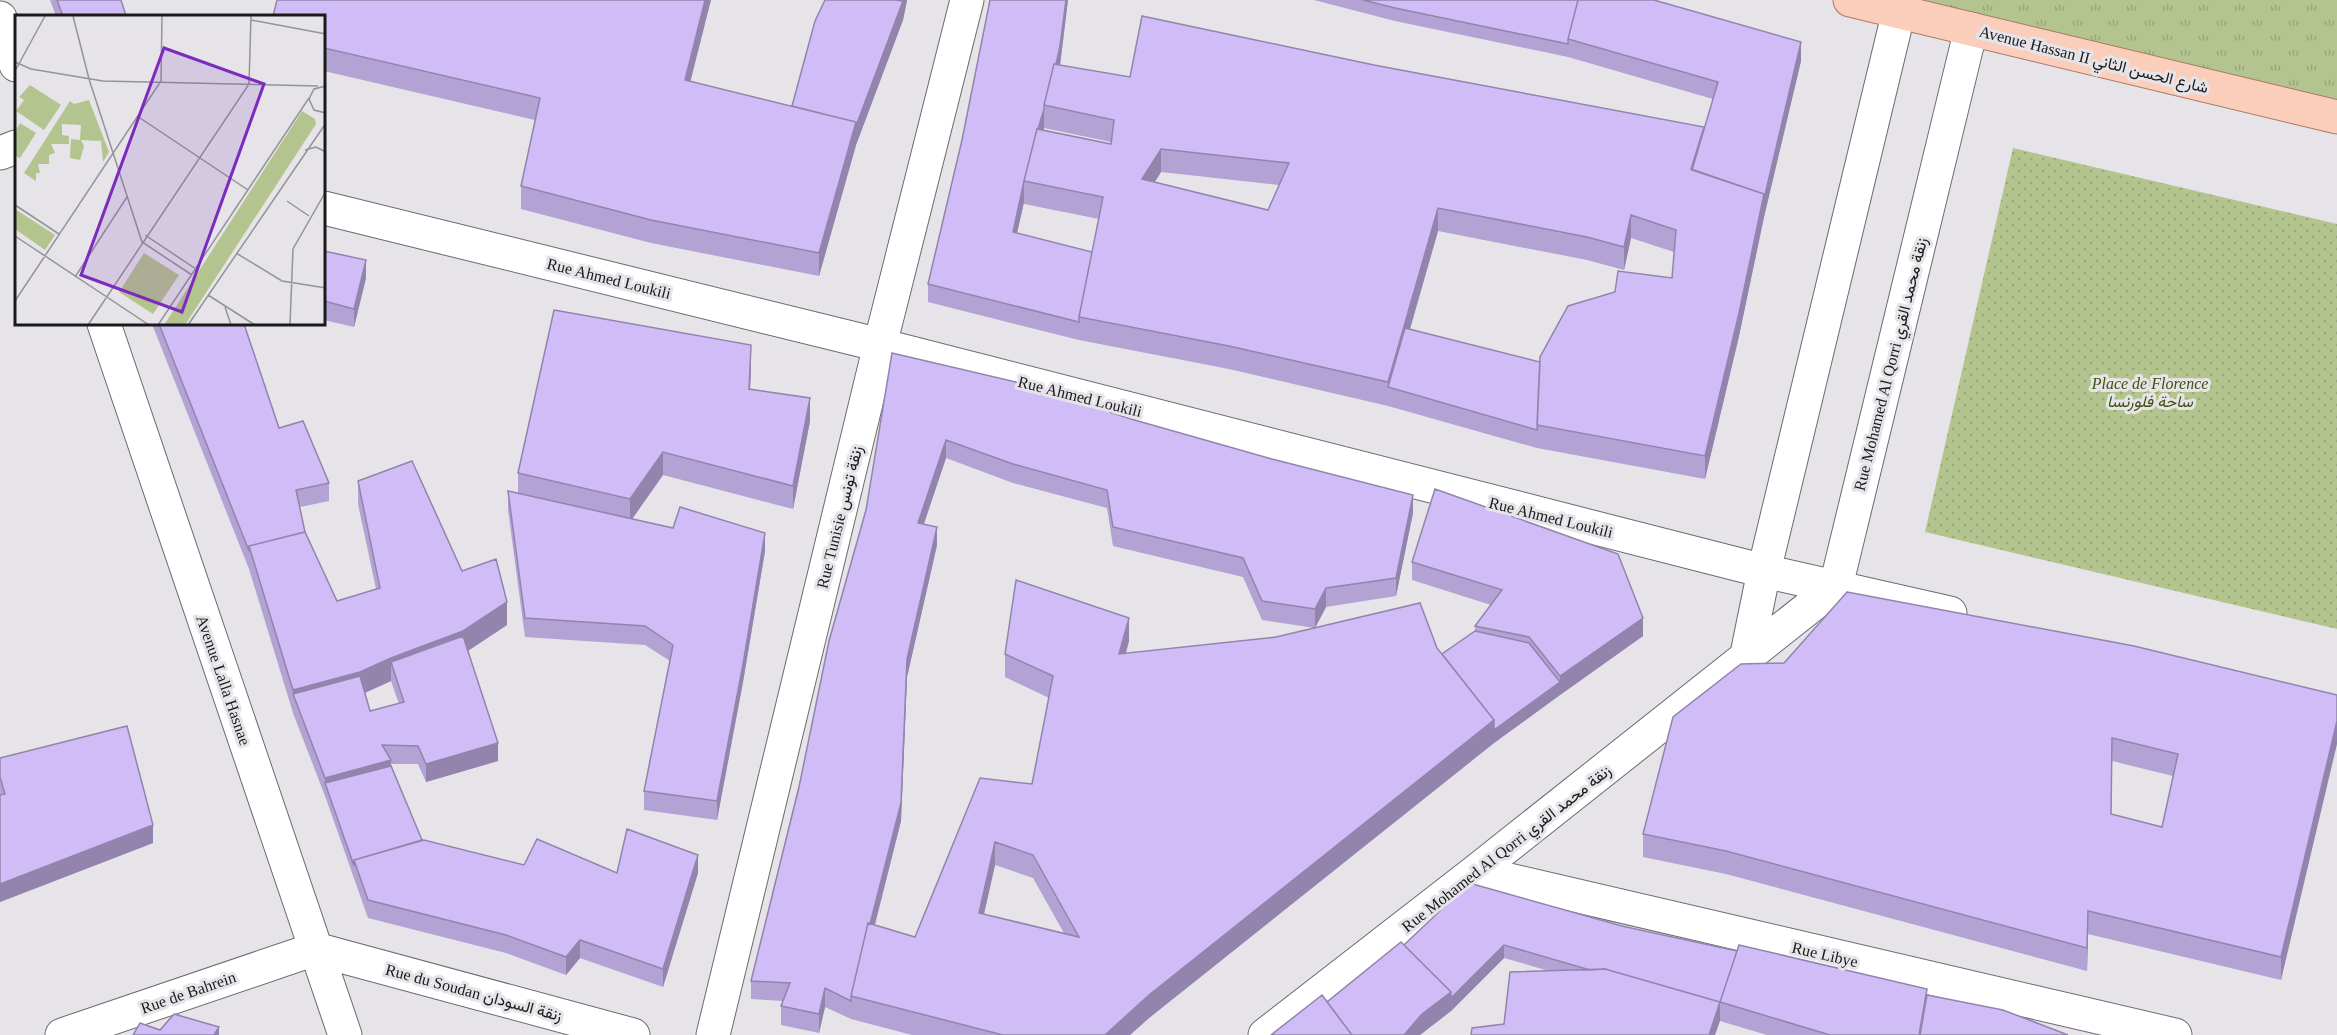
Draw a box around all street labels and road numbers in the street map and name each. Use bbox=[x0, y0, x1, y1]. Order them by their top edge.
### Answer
street label: Avenue Hassan II شارع الحسن الثاني bbox=[1976, 23, 2210, 101]
street label: Rue Mohamed Al Qorri زنقة محمد القري bbox=[1851, 236, 1935, 494]
street label: Rue Ahmed Loukili bbox=[545, 255, 673, 302]
street label: Rue Ahmed Loukili bbox=[1016, 373, 1144, 420]
street label: Rue Tunisie زنقة تونس bbox=[814, 444, 867, 591]
street label: Rue Ahmed Loukili bbox=[1487, 494, 1615, 541]
street label: Avenue Lalla Hasnae bbox=[193, 613, 254, 747]
street label: Rue Mohamed Al Qorri زنقة محمد القري bbox=[1398, 762, 1617, 939]
street label: Rue Libye bbox=[1790, 939, 1859, 971]
street label: Rue du Soudan زنقة السودان bbox=[383, 961, 564, 1026]
street label: Rue de Bahrein bbox=[138, 968, 238, 1017]

